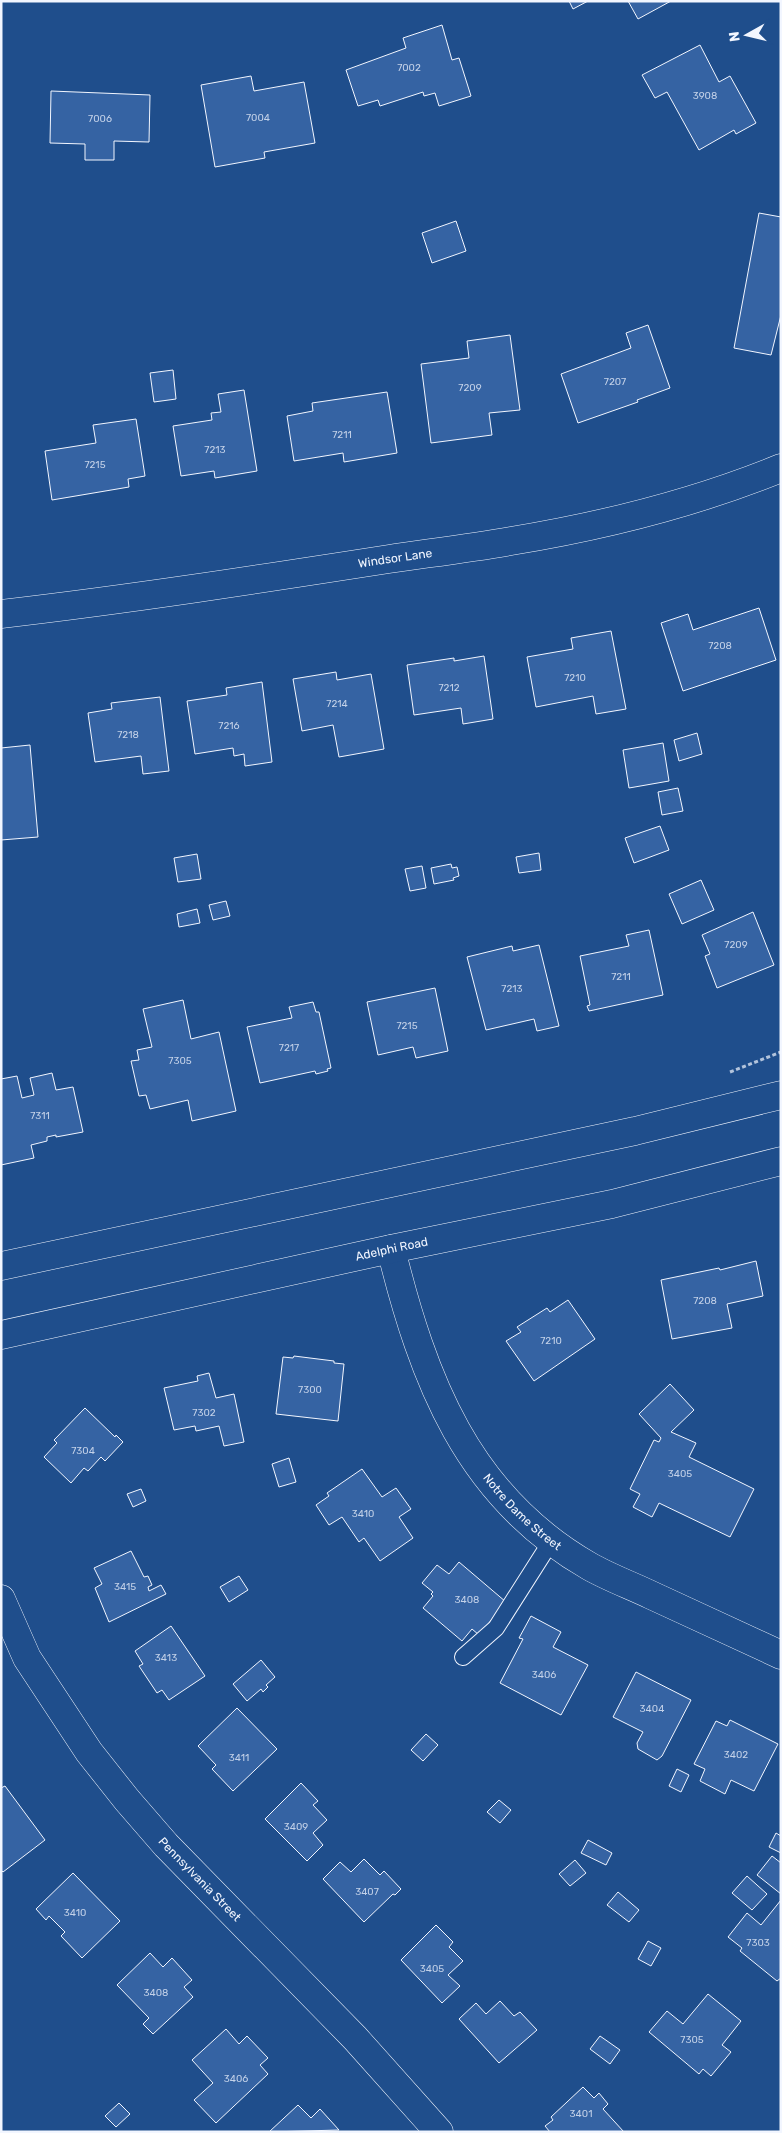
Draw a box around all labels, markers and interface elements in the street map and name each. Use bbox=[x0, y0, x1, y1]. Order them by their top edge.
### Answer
north arrow bbox=[722, 10, 772, 60]
text: N bbox=[726, 31, 744, 43]
house number: 7002 bbox=[397, 62, 421, 74]
house number: 3908 bbox=[693, 90, 717, 102]
house number: 7004 bbox=[246, 112, 270, 124]
house number: 7006 bbox=[88, 113, 112, 125]
house number: 7207 bbox=[604, 376, 626, 388]
house number: 7209 bbox=[458, 382, 482, 394]
house number: 7211 bbox=[332, 429, 352, 441]
house number: 7213 bbox=[204, 444, 226, 456]
house number: 7215 bbox=[84, 459, 106, 471]
street label: Windsor Lane bbox=[357, 546, 433, 571]
house number: 7208 bbox=[708, 640, 732, 652]
house number: 7210 bbox=[564, 672, 586, 684]
house number: 7212 bbox=[438, 682, 460, 694]
house number: 7214 bbox=[326, 698, 348, 710]
house number: 7216 bbox=[218, 720, 240, 732]
house number: 7218 bbox=[117, 729, 139, 741]
house number: 7209 bbox=[724, 939, 748, 951]
house number: 7211 bbox=[611, 971, 631, 983]
house number: 7213 bbox=[501, 983, 523, 995]
house number: 7215 bbox=[396, 1020, 418, 1032]
house number: 7217 bbox=[279, 1042, 299, 1054]
house number: 7305 bbox=[168, 1055, 192, 1067]
house number: 7311 bbox=[30, 1110, 50, 1122]
street label: Adelphi Road bbox=[354, 1235, 429, 1264]
house number: 7208 bbox=[693, 1295, 717, 1307]
house number: 7210 bbox=[540, 1335, 562, 1347]
house number: 7300 bbox=[298, 1384, 322, 1396]
house number: 7302 bbox=[192, 1407, 216, 1419]
house number: 7304 bbox=[71, 1445, 95, 1457]
house number: 3405 bbox=[668, 1468, 692, 1480]
street label: Notre Dame Street bbox=[480, 1471, 564, 1553]
house number: 3410 bbox=[352, 1508, 374, 1520]
house number: 3415 bbox=[114, 1581, 136, 1593]
house number: 3408 bbox=[455, 1594, 479, 1606]
house number: 3413 bbox=[155, 1652, 177, 1664]
house number: 3406 bbox=[532, 1669, 556, 1681]
house number: 3404 bbox=[640, 1703, 664, 1715]
house number: 3402 bbox=[724, 1749, 748, 1761]
house number: 3411 bbox=[229, 1752, 249, 1764]
house number: 3409 bbox=[284, 1821, 308, 1833]
street label: Pennsylvania Street bbox=[156, 1835, 244, 1925]
house number: 3407 bbox=[355, 1886, 379, 1898]
house number: 3410 bbox=[64, 1907, 86, 1919]
house number: 7303 bbox=[746, 1937, 770, 1949]
house number: 3405 bbox=[420, 1963, 444, 1975]
house number: 3408 bbox=[144, 1987, 168, 1999]
house number: 7305 bbox=[680, 2034, 704, 2046]
house number: 3406 bbox=[224, 2073, 248, 2085]
house number: 3401 bbox=[570, 2108, 592, 2120]

